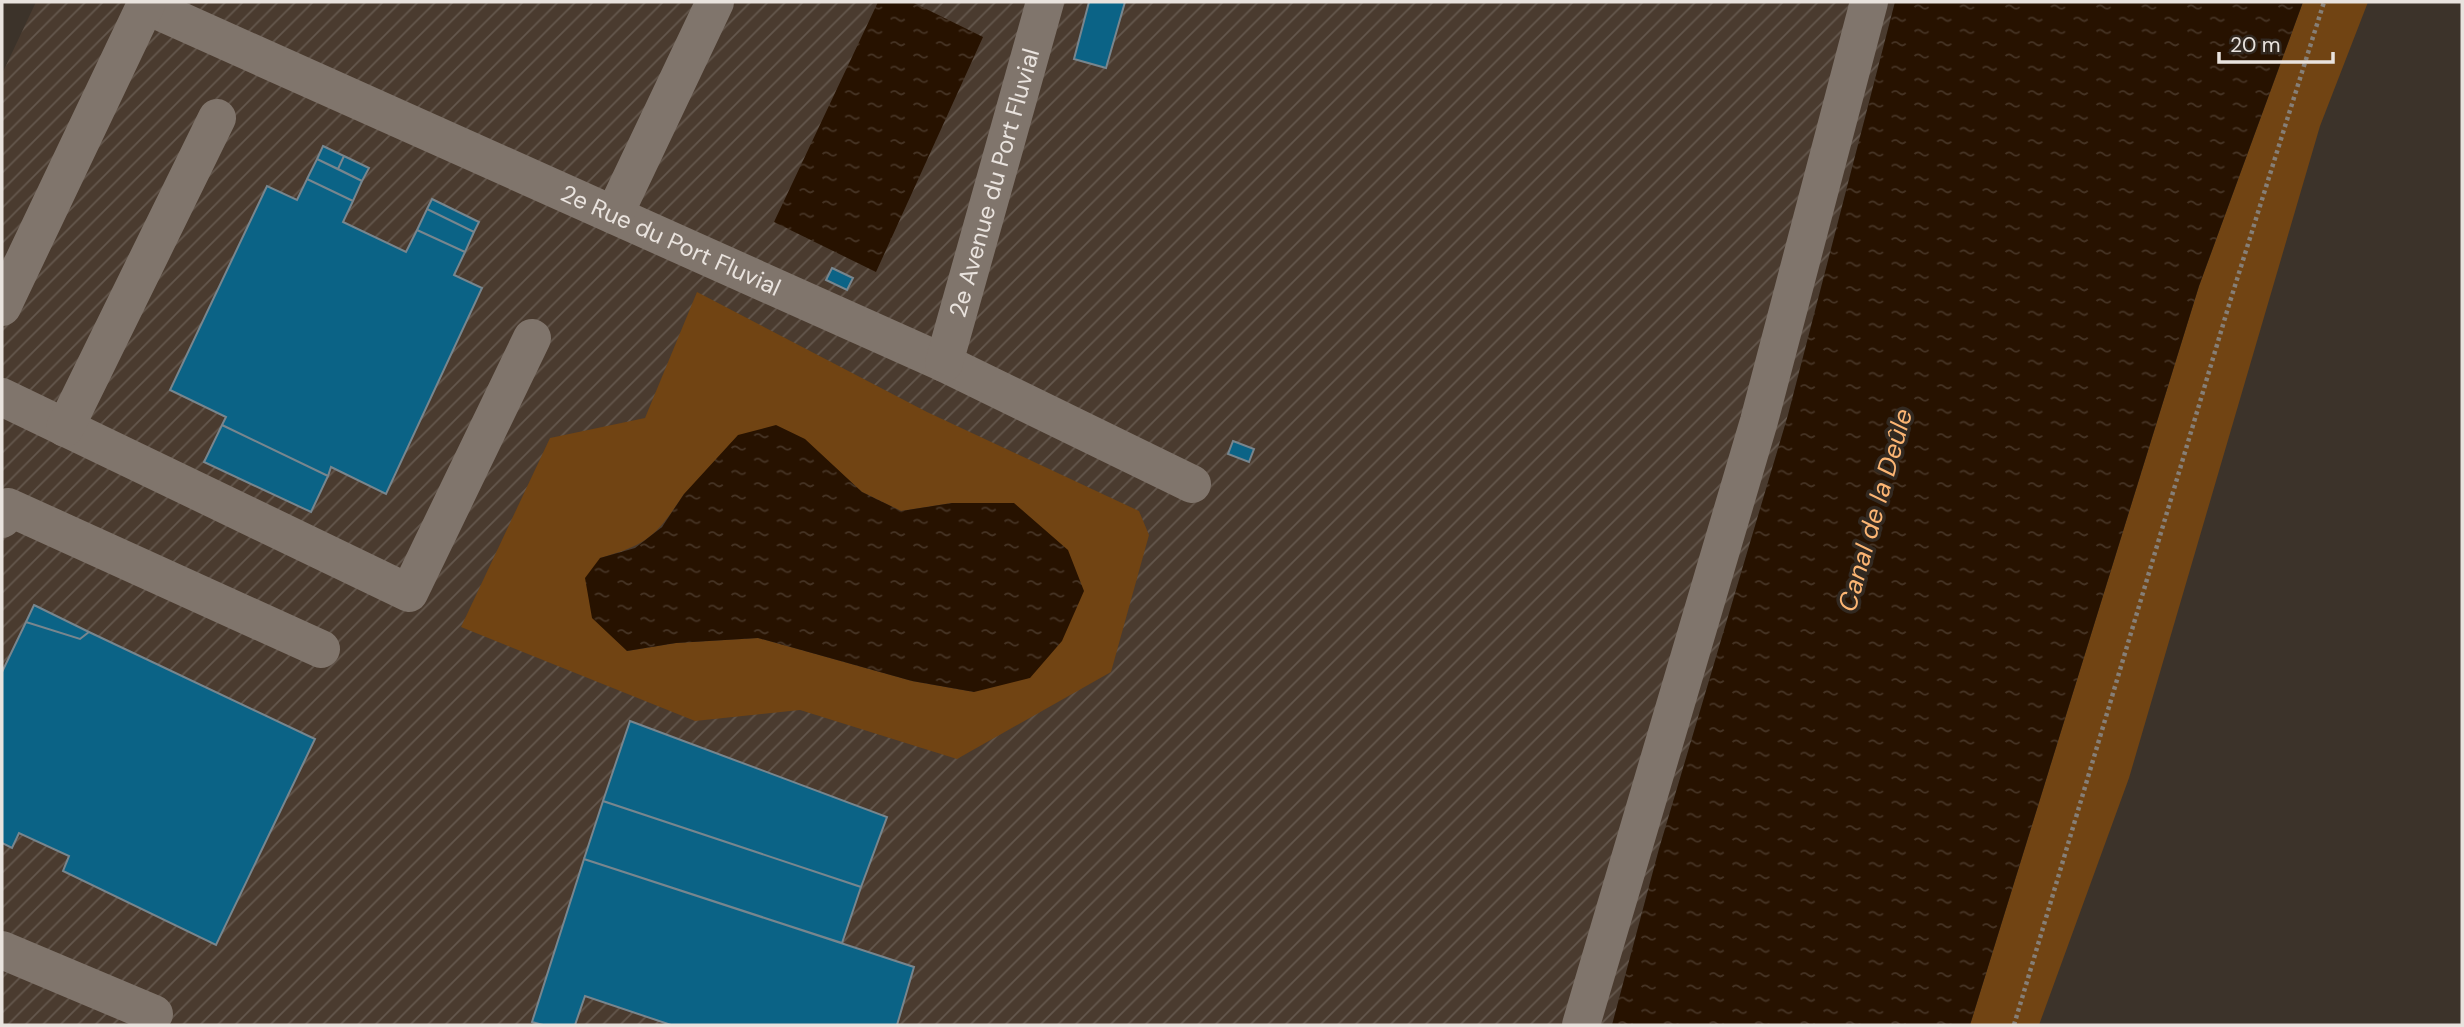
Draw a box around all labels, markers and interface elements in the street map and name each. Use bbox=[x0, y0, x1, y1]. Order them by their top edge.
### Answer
scale bar bbox=[2219, 21, 2333, 65]
text: 20 m bbox=[2230, 31, 2281, 59]
street label: 2e Avenue du Port Fluvial bbox=[942, 45, 1046, 321]
street label: 2e Rue du Port Fluvial bbox=[556, 177, 786, 303]
water label: Canal de la Deûle bbox=[1830, 405, 1920, 615]

